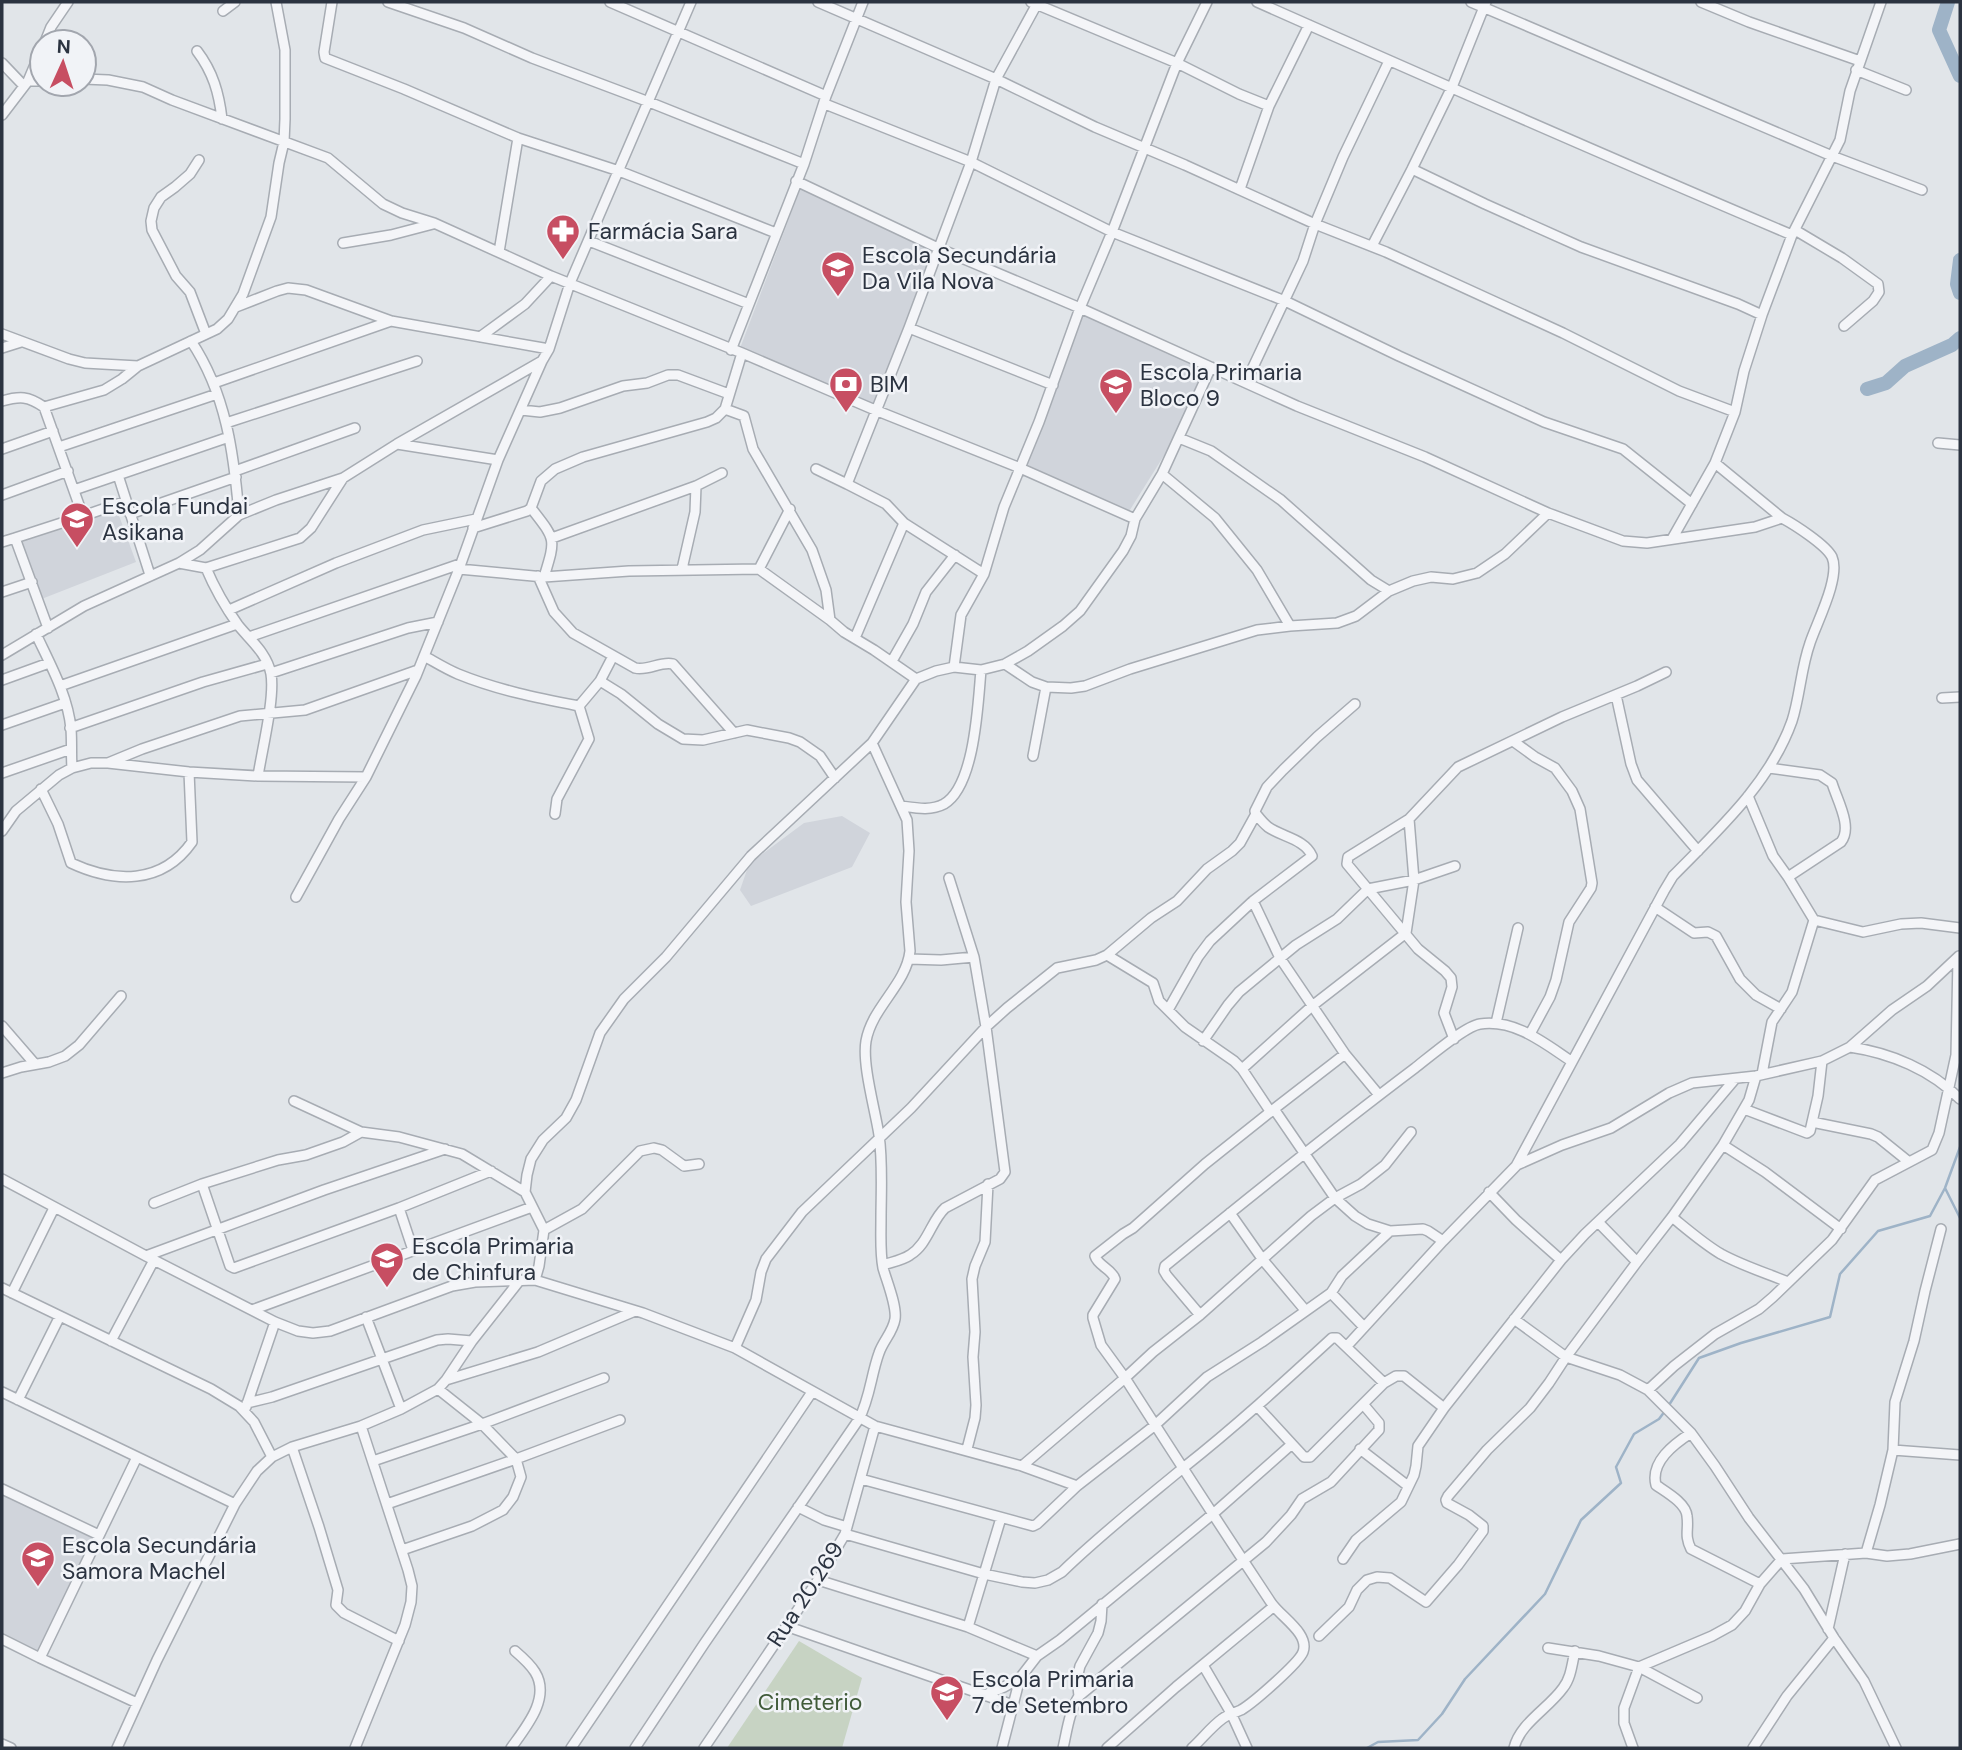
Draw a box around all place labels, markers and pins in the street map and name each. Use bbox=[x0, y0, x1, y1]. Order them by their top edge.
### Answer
pharmacy icon: Farmácia Sara bbox=[544, 212, 582, 261]
place label: Farmácia Sara bbox=[588, 216, 738, 246]
place label: Escola Secundária Da Vila Nova bbox=[862, 240, 1057, 296]
school or university icon: Escola Secundária Da Vila Nova bbox=[819, 249, 857, 298]
place label: Escola Primaria Bloco 9 bbox=[1140, 357, 1302, 413]
bank icon: BIM bbox=[827, 365, 865, 414]
school or university icon: Escola Primaria Bloco 9 bbox=[1097, 366, 1135, 415]
place label: BIM bbox=[870, 369, 909, 399]
place label: Escola Fundai Asikana bbox=[102, 491, 248, 547]
school or university icon: Escola Fundai Asikana bbox=[58, 500, 96, 549]
place label: Escola Primaria de Chinfura bbox=[412, 1231, 574, 1287]
school or university icon: Escola Primaria de Chinfura bbox=[368, 1240, 406, 1289]
place label: Escola Secundária Samora Machel bbox=[62, 1530, 257, 1586]
school or university icon: Escola Secundária Samora Machel bbox=[19, 1539, 57, 1588]
place label: Escola Primaria 7 de Setembro bbox=[972, 1664, 1134, 1720]
school or university icon: Escola Primaria 7 de Setembro bbox=[928, 1673, 966, 1722]

